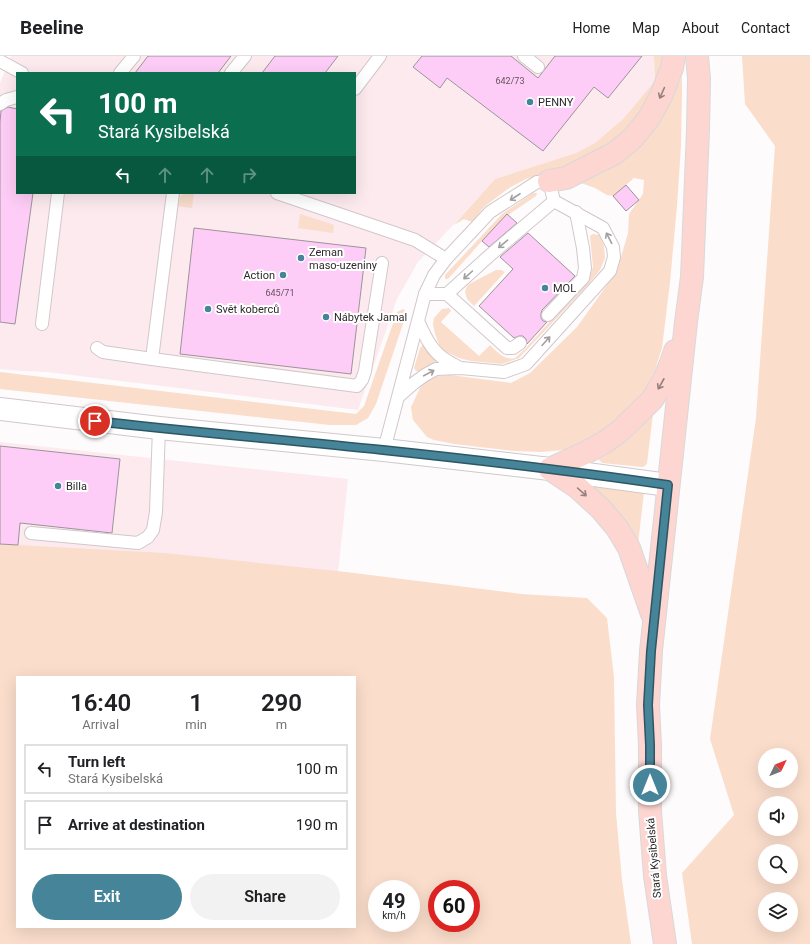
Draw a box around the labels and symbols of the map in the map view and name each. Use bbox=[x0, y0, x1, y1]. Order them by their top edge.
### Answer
house number: 642/73 bbox=[495, 76, 525, 86]
one-way arrow bbox=[658, 86, 665, 98]
place label: PENNY bbox=[538, 96, 574, 109]
marker: PENNY bbox=[525, 97, 535, 107]
one-way arrow bbox=[509, 193, 520, 201]
one-way arrow bbox=[604, 232, 612, 244]
one-way arrow bbox=[498, 239, 508, 249]
place label: Zeman maso-uzeniny bbox=[309, 246, 378, 272]
marker: Zeman maso-uzeniny bbox=[296, 253, 306, 263]
place label: Action bbox=[243, 269, 275, 282]
marker: Action bbox=[278, 270, 288, 280]
one-way arrow bbox=[463, 270, 473, 280]
place label: MOL bbox=[553, 282, 576, 295]
marker: MOL bbox=[540, 283, 550, 293]
house number: 645/71 bbox=[265, 288, 295, 298]
place label: Svět koberců bbox=[216, 303, 279, 316]
marker: Svět koberců bbox=[203, 304, 213, 314]
place label: Nábytek Jamal bbox=[334, 311, 407, 324]
marker: Nábytek Jamal bbox=[321, 312, 331, 322]
one-way arrow bbox=[541, 336, 551, 346]
one-way arrow bbox=[423, 369, 435, 376]
one-way arrow bbox=[657, 378, 664, 390]
pin bbox=[78, 404, 112, 438]
place label: Billa bbox=[66, 480, 87, 493]
marker: Billa bbox=[53, 481, 63, 491]
one-way arrow bbox=[577, 487, 587, 496]
north arrow bbox=[758, 748, 798, 788]
position arrow bbox=[629, 764, 671, 806]
street label: Stará Kysibelská bbox=[644, 817, 664, 899]
speed limit sign: 60 bbox=[428, 880, 480, 932]

